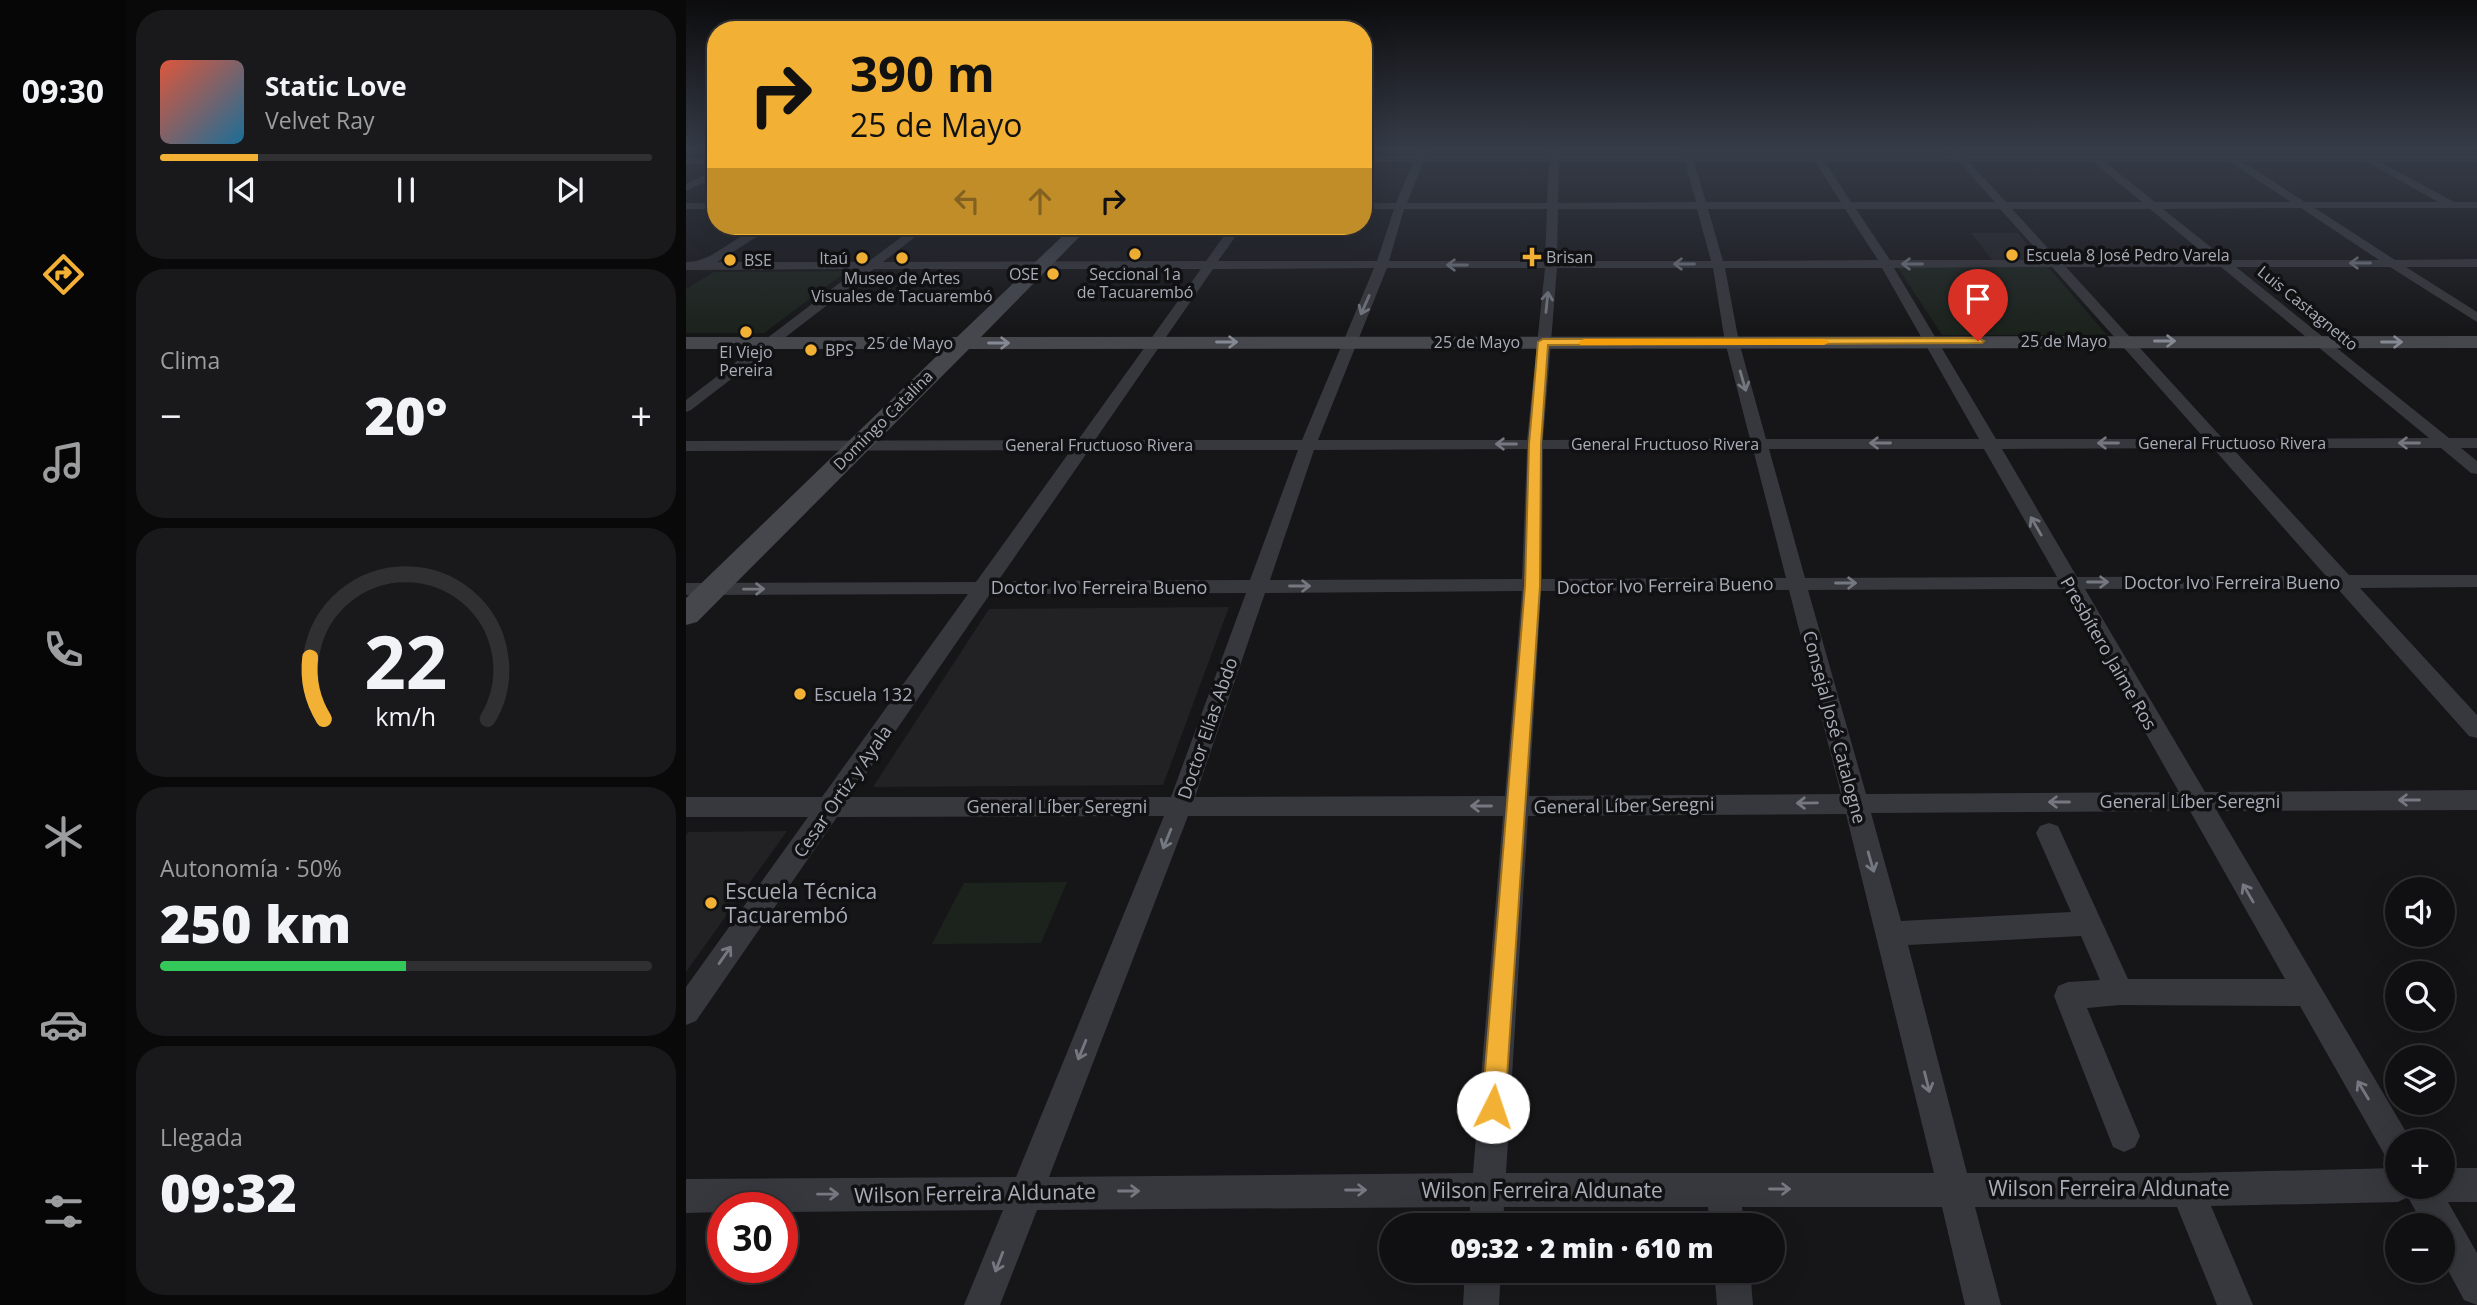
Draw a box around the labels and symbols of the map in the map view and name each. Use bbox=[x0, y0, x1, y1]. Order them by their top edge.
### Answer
place label: Escuela 8 José Pedro Varela bbox=[2026, 244, 2230, 266]
marker: Seccional 1a de Tacuarembó bbox=[1127, 246, 1143, 262]
place label: Brisan bbox=[1546, 246, 1593, 268]
place label: Itaú bbox=[819, 247, 848, 269]
marker: Escuela 8 José Pedro Varela bbox=[2004, 247, 2020, 263]
place label: BSE bbox=[744, 249, 772, 271]
marker: Brisan bbox=[1524, 249, 1540, 265]
marker: Itaú bbox=[854, 250, 870, 266]
marker: Museo de Artes Visuales de Tacuarembó bbox=[894, 250, 910, 266]
marker: BSE bbox=[722, 252, 738, 268]
one-way arrow bbox=[2349, 256, 2372, 270]
one-way arrow bbox=[1673, 257, 1696, 271]
one-way arrow bbox=[1901, 257, 1924, 271]
one-way arrow bbox=[1446, 258, 1469, 272]
street label: Luis Castagnetto bbox=[2253, 261, 2363, 355]
place label: OSE bbox=[1009, 263, 1039, 285]
place label: Seccional 1a de Tacuarembó bbox=[1077, 263, 1193, 303]
marker: OSE bbox=[1045, 266, 1061, 282]
place label: Museo de Artes Visuales de Tacuarembó bbox=[811, 267, 993, 307]
pin bbox=[1948, 269, 2008, 341]
one-way arrow bbox=[1541, 291, 1554, 313]
one-way arrow bbox=[1358, 293, 1371, 315]
marker: El Viejo Pereira bbox=[738, 324, 754, 340]
street label: 25 de Mayo bbox=[2021, 330, 2107, 352]
street label: 25 de Mayo bbox=[1434, 331, 1520, 353]
street label: 25 de Mayo bbox=[867, 332, 953, 354]
one-way arrow bbox=[2153, 334, 2176, 348]
one-way arrow bbox=[1215, 335, 1238, 349]
one-way arrow bbox=[2380, 335, 2403, 349]
one-way arrow bbox=[987, 336, 1010, 350]
place label: BPS bbox=[825, 339, 854, 361]
place label: El Viejo Pereira bbox=[719, 341, 773, 381]
marker: BPS bbox=[803, 342, 819, 358]
street label: Domingo Catalina bbox=[828, 365, 938, 475]
one-way arrow bbox=[1738, 370, 1751, 392]
street label: General Fructuoso Rivera bbox=[2138, 432, 2326, 454]
street label: General Fructuoso Rivera bbox=[1571, 433, 1759, 455]
street label: General Fructuoso Rivera bbox=[1005, 434, 1193, 456]
one-way arrow bbox=[1869, 436, 1892, 450]
one-way arrow bbox=[2097, 436, 2120, 450]
one-way arrow bbox=[2398, 436, 2421, 450]
one-way arrow bbox=[1495, 437, 1518, 451]
one-way arrow bbox=[2029, 517, 2043, 537]
street label: Doctor Ivo Ferreira Bueno bbox=[2124, 570, 2340, 594]
street label: Doctor Ivo Ferreira Bueno bbox=[1556, 571, 1774, 599]
street label: Presbítero Jaime Ros bbox=[2055, 572, 2163, 734]
street label: Doctor Ivo Ferreira Bueno bbox=[991, 575, 1207, 599]
one-way arrow bbox=[2086, 575, 2109, 589]
one-way arrow bbox=[1834, 576, 1857, 590]
one-way arrow bbox=[1288, 579, 1311, 593]
one-way arrow bbox=[742, 582, 765, 596]
street label: Consejal José Catalogne bbox=[1798, 628, 1872, 826]
street label: Doctor Elías Abdo bbox=[1172, 654, 1242, 802]
place label: Escuela 132 bbox=[814, 682, 912, 706]
marker: Escuela 132 bbox=[792, 686, 808, 702]
street label: Cesar Ortiz y Ayala bbox=[787, 720, 897, 862]
street label: General Líber Seregni bbox=[2100, 789, 2280, 813]
street label: General Líber Seregni bbox=[1533, 791, 1715, 819]
one-way arrow bbox=[2398, 793, 2421, 807]
street label: General Líber Seregni bbox=[967, 794, 1147, 818]
one-way arrow bbox=[2048, 795, 2071, 809]
one-way arrow bbox=[1796, 796, 1819, 810]
one-way arrow bbox=[1470, 799, 1493, 813]
one-way arrow bbox=[1159, 828, 1172, 850]
one-way arrow bbox=[1865, 851, 1878, 873]
place label: Escuela Técnica Tacuarembó bbox=[725, 877, 877, 929]
one-way arrow bbox=[2241, 884, 2255, 904]
marker: Escuela Técnica Tacuarembó bbox=[703, 895, 719, 911]
one-way arrow bbox=[718, 946, 732, 965]
one-way arrow bbox=[1075, 1039, 1088, 1061]
position arrow bbox=[1456, 1070, 1530, 1144]
one-way arrow bbox=[1921, 1070, 1934, 1093]
one-way arrow bbox=[2355, 1080, 2369, 1100]
street label: Wilson Ferreira Aldunate bbox=[1988, 1174, 2230, 1202]
street label: Wilson Ferreira Aldunate bbox=[1421, 1176, 1663, 1204]
street label: Wilson Ferreira Aldunate bbox=[854, 1177, 1096, 1209]
one-way arrow bbox=[1768, 1182, 1791, 1196]
one-way arrow bbox=[1344, 1183, 1367, 1197]
one-way arrow bbox=[1117, 1184, 1140, 1198]
one-way arrow bbox=[816, 1187, 839, 1201]
speed limit sign: 30 bbox=[707, 1192, 798, 1283]
one-way arrow bbox=[991, 1251, 1004, 1272]

